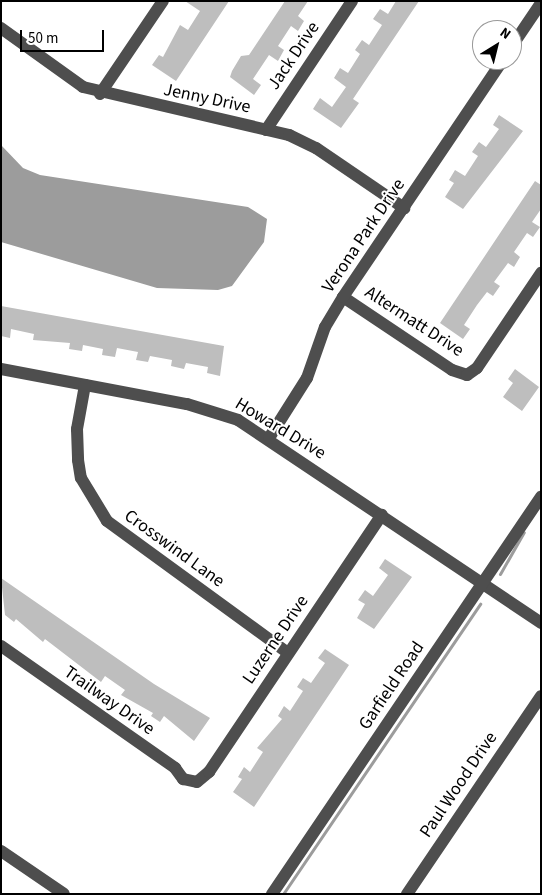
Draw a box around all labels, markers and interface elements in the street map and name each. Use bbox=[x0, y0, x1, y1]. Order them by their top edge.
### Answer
street label: Jack Drive bbox=[263, 18, 325, 94]
scale bar bbox=[22, 20, 106, 52]
north arrow bbox=[472, 20, 522, 70]
text: N bbox=[496, 23, 515, 45]
text: 50 m bbox=[28, 28, 58, 49]
street label: Jenny Drive bbox=[162, 79, 252, 119]
street label: Verona Park Drive bbox=[318, 175, 410, 297]
street label: Altermatt Drive bbox=[361, 282, 467, 362]
street label: Howard Drive bbox=[231, 393, 329, 465]
street label: Crosswind Lane bbox=[120, 505, 228, 593]
street label: Luzerne Drive bbox=[238, 592, 314, 688]
street label: Garfield Road bbox=[355, 638, 429, 734]
street label: Trailway Drive bbox=[60, 662, 158, 740]
street label: Paul Wood Drive bbox=[416, 728, 502, 842]

